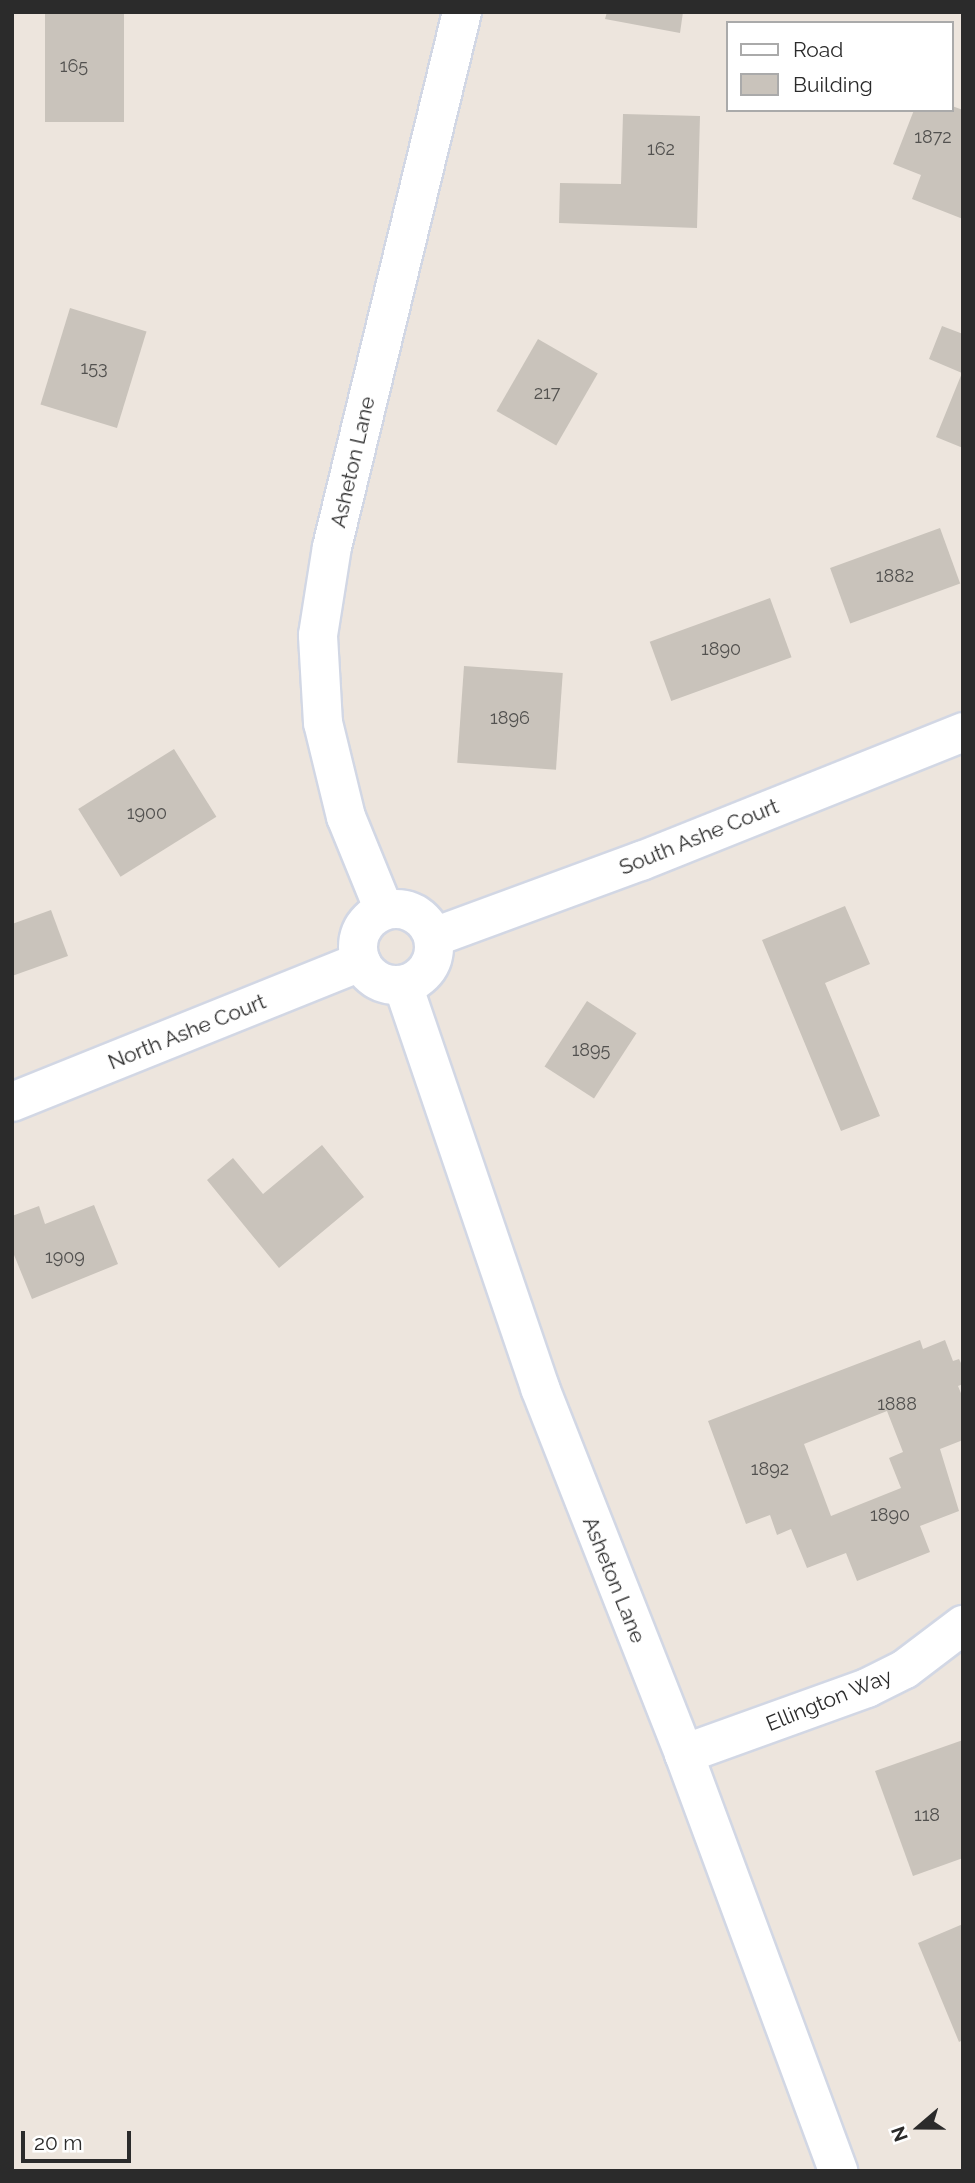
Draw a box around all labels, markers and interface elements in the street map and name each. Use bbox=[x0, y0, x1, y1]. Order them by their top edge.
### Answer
legend bbox=[726, 21, 954, 112]
text: Road bbox=[793, 37, 843, 62]
house number: 165 bbox=[60, 55, 88, 77]
text: Building bbox=[793, 72, 873, 97]
house number: 1872 bbox=[914, 126, 952, 148]
house number: 162 bbox=[647, 138, 675, 160]
house number: 153 bbox=[80, 357, 108, 379]
house number: 217 bbox=[534, 382, 560, 404]
street label: Asheton Lane bbox=[326, 394, 380, 530]
house number: 1882 bbox=[876, 565, 914, 587]
house number: 1890 bbox=[701, 638, 741, 660]
house number: 1896 bbox=[490, 707, 530, 729]
street label: South Ashe Court bbox=[615, 793, 783, 881]
house number: 1900 bbox=[127, 802, 167, 824]
street label: North Ashe Court bbox=[104, 989, 270, 1075]
house number: 1895 bbox=[572, 1039, 610, 1061]
house number: 1909 bbox=[45, 1246, 85, 1268]
house number: 1888 bbox=[877, 1393, 917, 1415]
house number: 1892 bbox=[751, 1458, 789, 1480]
house number: 1890 bbox=[870, 1504, 910, 1526]
street label: Asheton Lane bbox=[577, 1513, 651, 1647]
street label: Ellington Way bbox=[762, 1663, 896, 1737]
house number: 118 bbox=[914, 1804, 940, 1826]
north arrow bbox=[884, 2092, 954, 2162]
scale bar bbox=[24, 2116, 135, 2160]
text: N bbox=[886, 2124, 912, 2145]
text: 20 m bbox=[34, 2130, 82, 2155]

